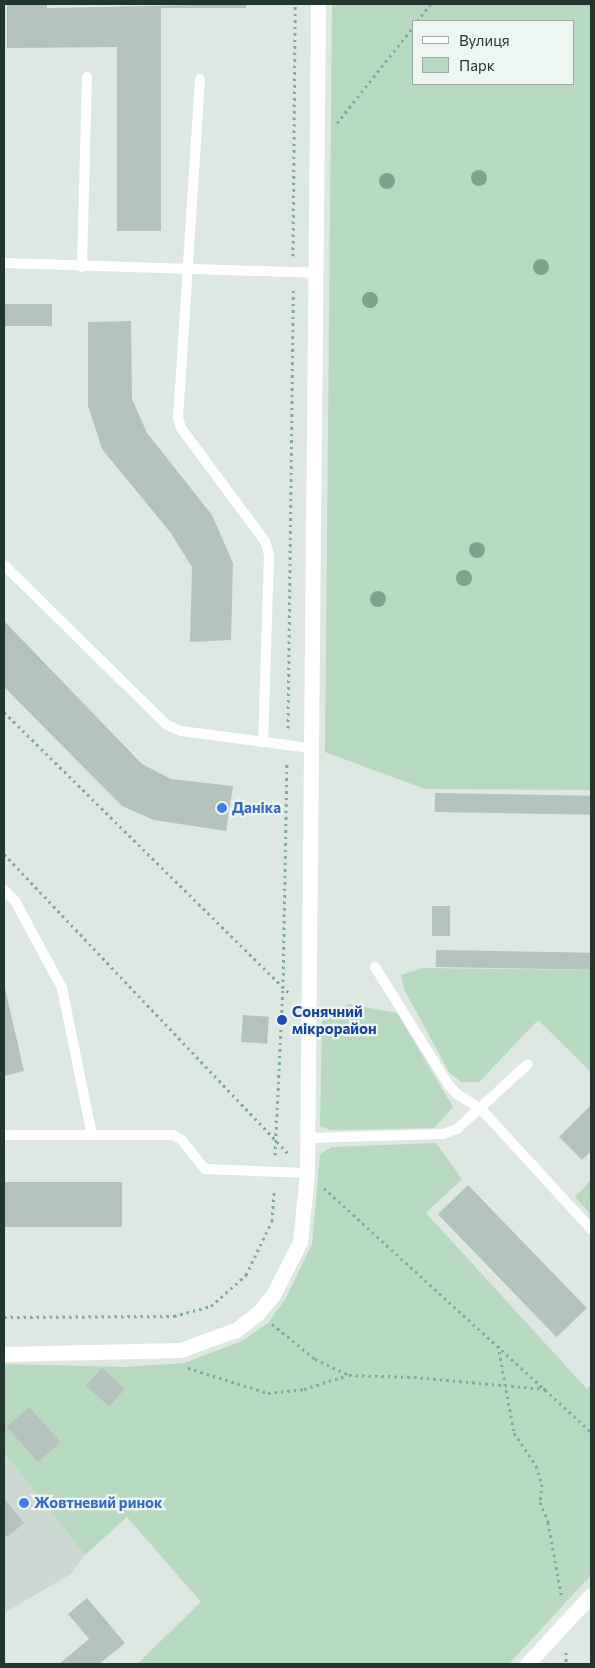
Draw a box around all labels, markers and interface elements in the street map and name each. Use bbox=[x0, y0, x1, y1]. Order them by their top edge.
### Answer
legend bbox=[412, 20, 575, 85]
text: Вулиця bbox=[459, 31, 510, 49]
text: Парк bbox=[459, 56, 495, 74]
place label: Даніка bbox=[232, 799, 281, 817]
marker: Даніка bbox=[216, 802, 228, 814]
place label: Сонячний мікрорайон bbox=[292, 1002, 377, 1037]
marker: Сонячний мікрорайон bbox=[276, 1014, 288, 1026]
place label: Жовтневий ринок bbox=[34, 1494, 163, 1512]
marker: Жовтневий ринок bbox=[18, 1497, 30, 1509]

